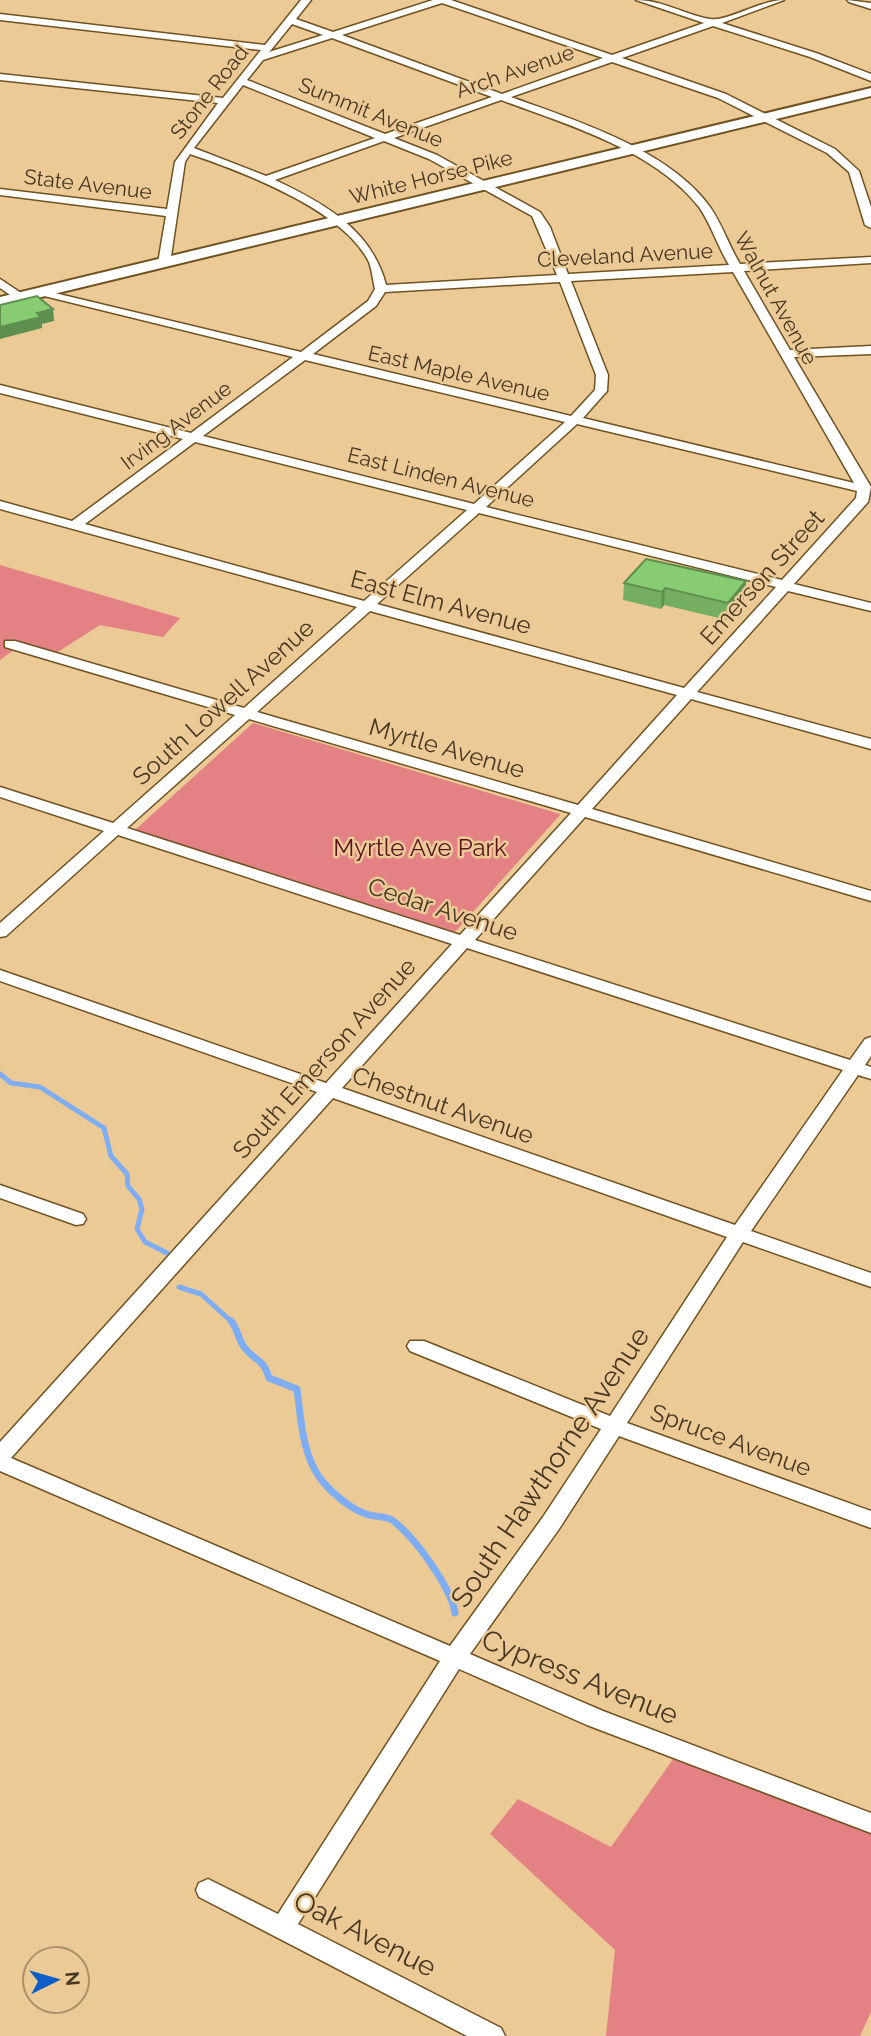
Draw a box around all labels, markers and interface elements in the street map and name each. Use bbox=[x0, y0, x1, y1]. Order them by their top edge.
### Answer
street label: Arch Avenue bbox=[453, 39, 577, 103]
street label: Stone Road bbox=[165, 40, 253, 144]
street label: Summit Avenue bbox=[295, 72, 447, 152]
street label: White Horse Pike bbox=[347, 145, 515, 209]
street label: State Avenue bbox=[23, 164, 153, 204]
street label: Walnut Avenue bbox=[729, 227, 823, 369]
street label: Cleveland Avenue bbox=[536, 238, 714, 272]
street label: East Maple Avenue bbox=[366, 340, 552, 406]
street label: Irving Avenue bbox=[116, 375, 236, 475]
street label: East Linden Avenue bbox=[345, 442, 537, 512]
street label: Emerson Street bbox=[694, 504, 830, 650]
street label: East Elm Avenue bbox=[347, 564, 535, 640]
street label: South Lowell Avenue bbox=[126, 613, 320, 791]
street label: Myrtle Avenue bbox=[366, 712, 528, 784]
park label: Myrtle Ave Park bbox=[333, 833, 507, 862]
street label: Cedar Avenue bbox=[364, 871, 522, 947]
street label: South Emerson Avenue bbox=[226, 952, 422, 1164]
street label: Chestnut Avenue bbox=[348, 1060, 538, 1150]
street label: South Hawthorne Avenue bbox=[444, 1321, 656, 1613]
street label: Spruce Avenue bbox=[647, 1398, 815, 1482]
street label: Cypress Avenue bbox=[477, 1623, 683, 1731]
street label: Oak Avenue bbox=[288, 1884, 442, 1984]
north arrow bbox=[21, 1945, 91, 2015]
text: N bbox=[61, 1970, 85, 1987]

